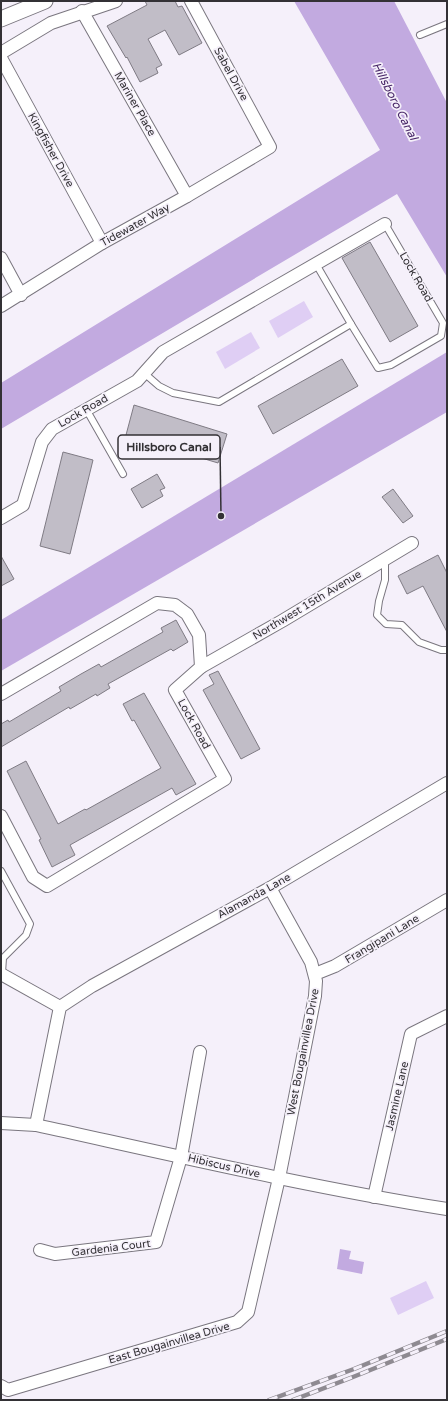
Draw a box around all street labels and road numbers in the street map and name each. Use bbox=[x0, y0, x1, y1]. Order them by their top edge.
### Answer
street label: Sabel Drive bbox=[211, 45, 251, 103]
street label: Mariner Place bbox=[111, 70, 159, 138]
street label: Kingfisher Drive bbox=[25, 110, 77, 190]
street label: Tidewater Way bbox=[98, 201, 172, 249]
street label: Lock Road bbox=[397, 250, 436, 304]
street label: Lock Road bbox=[56, 391, 110, 430]
street label: Northwest 15th Avenue bbox=[250, 567, 364, 643]
street label: Lock Road bbox=[175, 697, 213, 751]
street label: Alamanda Lane bbox=[215, 871, 293, 921]
street label: Frangipani Lane bbox=[343, 912, 421, 966]
street label: West Bougainvillea Drive bbox=[284, 987, 322, 1117]
street label: Jasmine Lane bbox=[383, 1060, 411, 1132]
street label: Hibiscus Drive bbox=[187, 1151, 261, 1181]
street label: Gardenia Court bbox=[71, 1237, 151, 1259]
street label: East Bougainvillea Drive bbox=[107, 1319, 231, 1367]

